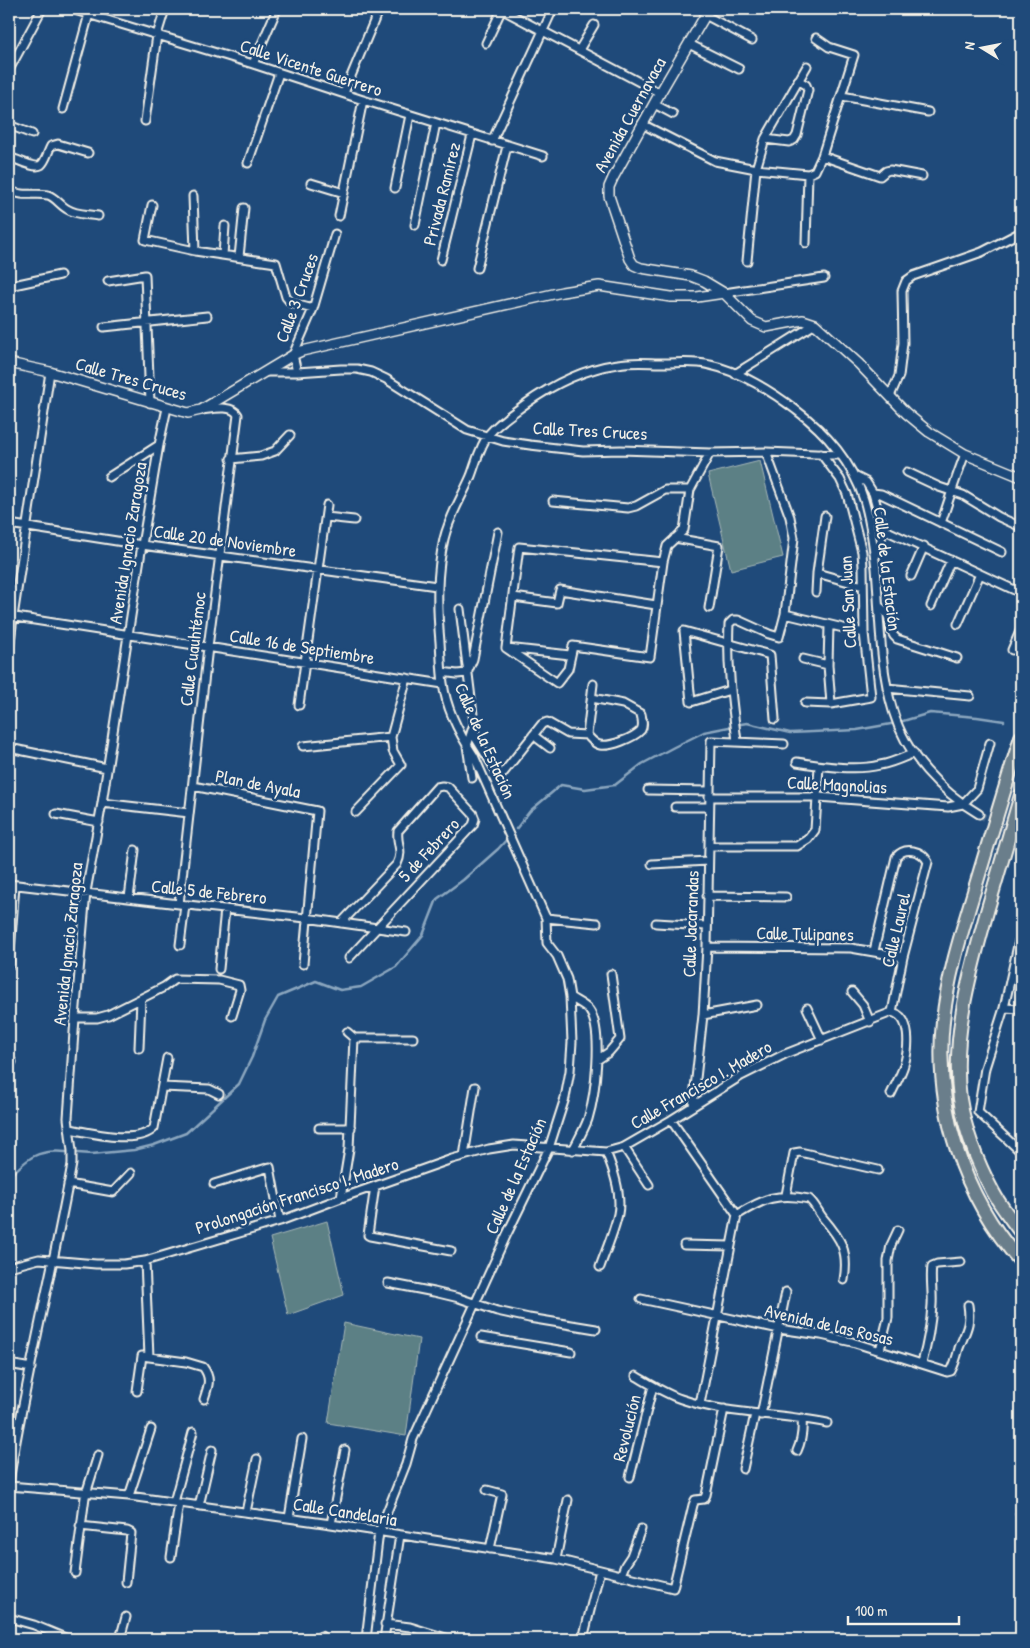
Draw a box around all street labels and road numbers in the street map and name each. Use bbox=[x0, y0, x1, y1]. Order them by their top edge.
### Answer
street label: Calle Vicente Guerrero bbox=[237, 33, 385, 102]
street label: Avenida Cuernavaca bbox=[588, 53, 672, 177]
street label: Privada Ramírez bbox=[417, 139, 466, 248]
street label: Calle 3 Cruces bbox=[269, 250, 324, 346]
street label: Calle Tres Cruces bbox=[73, 351, 190, 406]
street label: Calle Tres Cruces bbox=[532, 415, 648, 446]
street label: Avenida Ignacio Zaragoza bbox=[102, 460, 153, 626]
street label: Calle de la Estación bbox=[867, 505, 908, 632]
street label: Calle 20 de Noviembre bbox=[152, 518, 298, 563]
street label: Calle San Juan bbox=[833, 555, 862, 649]
street label: Calle Cuauhtémoc bbox=[173, 590, 212, 707]
street label: Calle 16 de Septiembre bbox=[228, 623, 376, 670]
street label: Calle de la Estación bbox=[449, 679, 522, 803]
street label: Plan de Ayala bbox=[213, 763, 303, 804]
street label: Calle Magnolias bbox=[786, 769, 888, 800]
street label: 5 de Febrero bbox=[392, 812, 465, 887]
street label: Avenida Ignacio Zaragoza bbox=[47, 861, 88, 1027]
street label: Calle Jacarandas bbox=[676, 870, 705, 978]
street label: Calle 5 de Febrero bbox=[150, 873, 268, 910]
street label: Calle Laurel bbox=[875, 890, 916, 970]
street label: Calle Tulipanes bbox=[756, 920, 854, 947]
street label: Calle Francisco I. Madero bbox=[625, 1034, 776, 1135]
street label: Calle de la Estación bbox=[479, 1114, 552, 1238]
street label: Prolongación Francisco I. Madero bbox=[192, 1151, 402, 1240]
street label: Avenida de las Rosas bbox=[762, 1298, 896, 1351]
street label: Revolución bbox=[606, 1392, 647, 1464]
street label: Calle Candelaria bbox=[291, 1491, 399, 1532]

